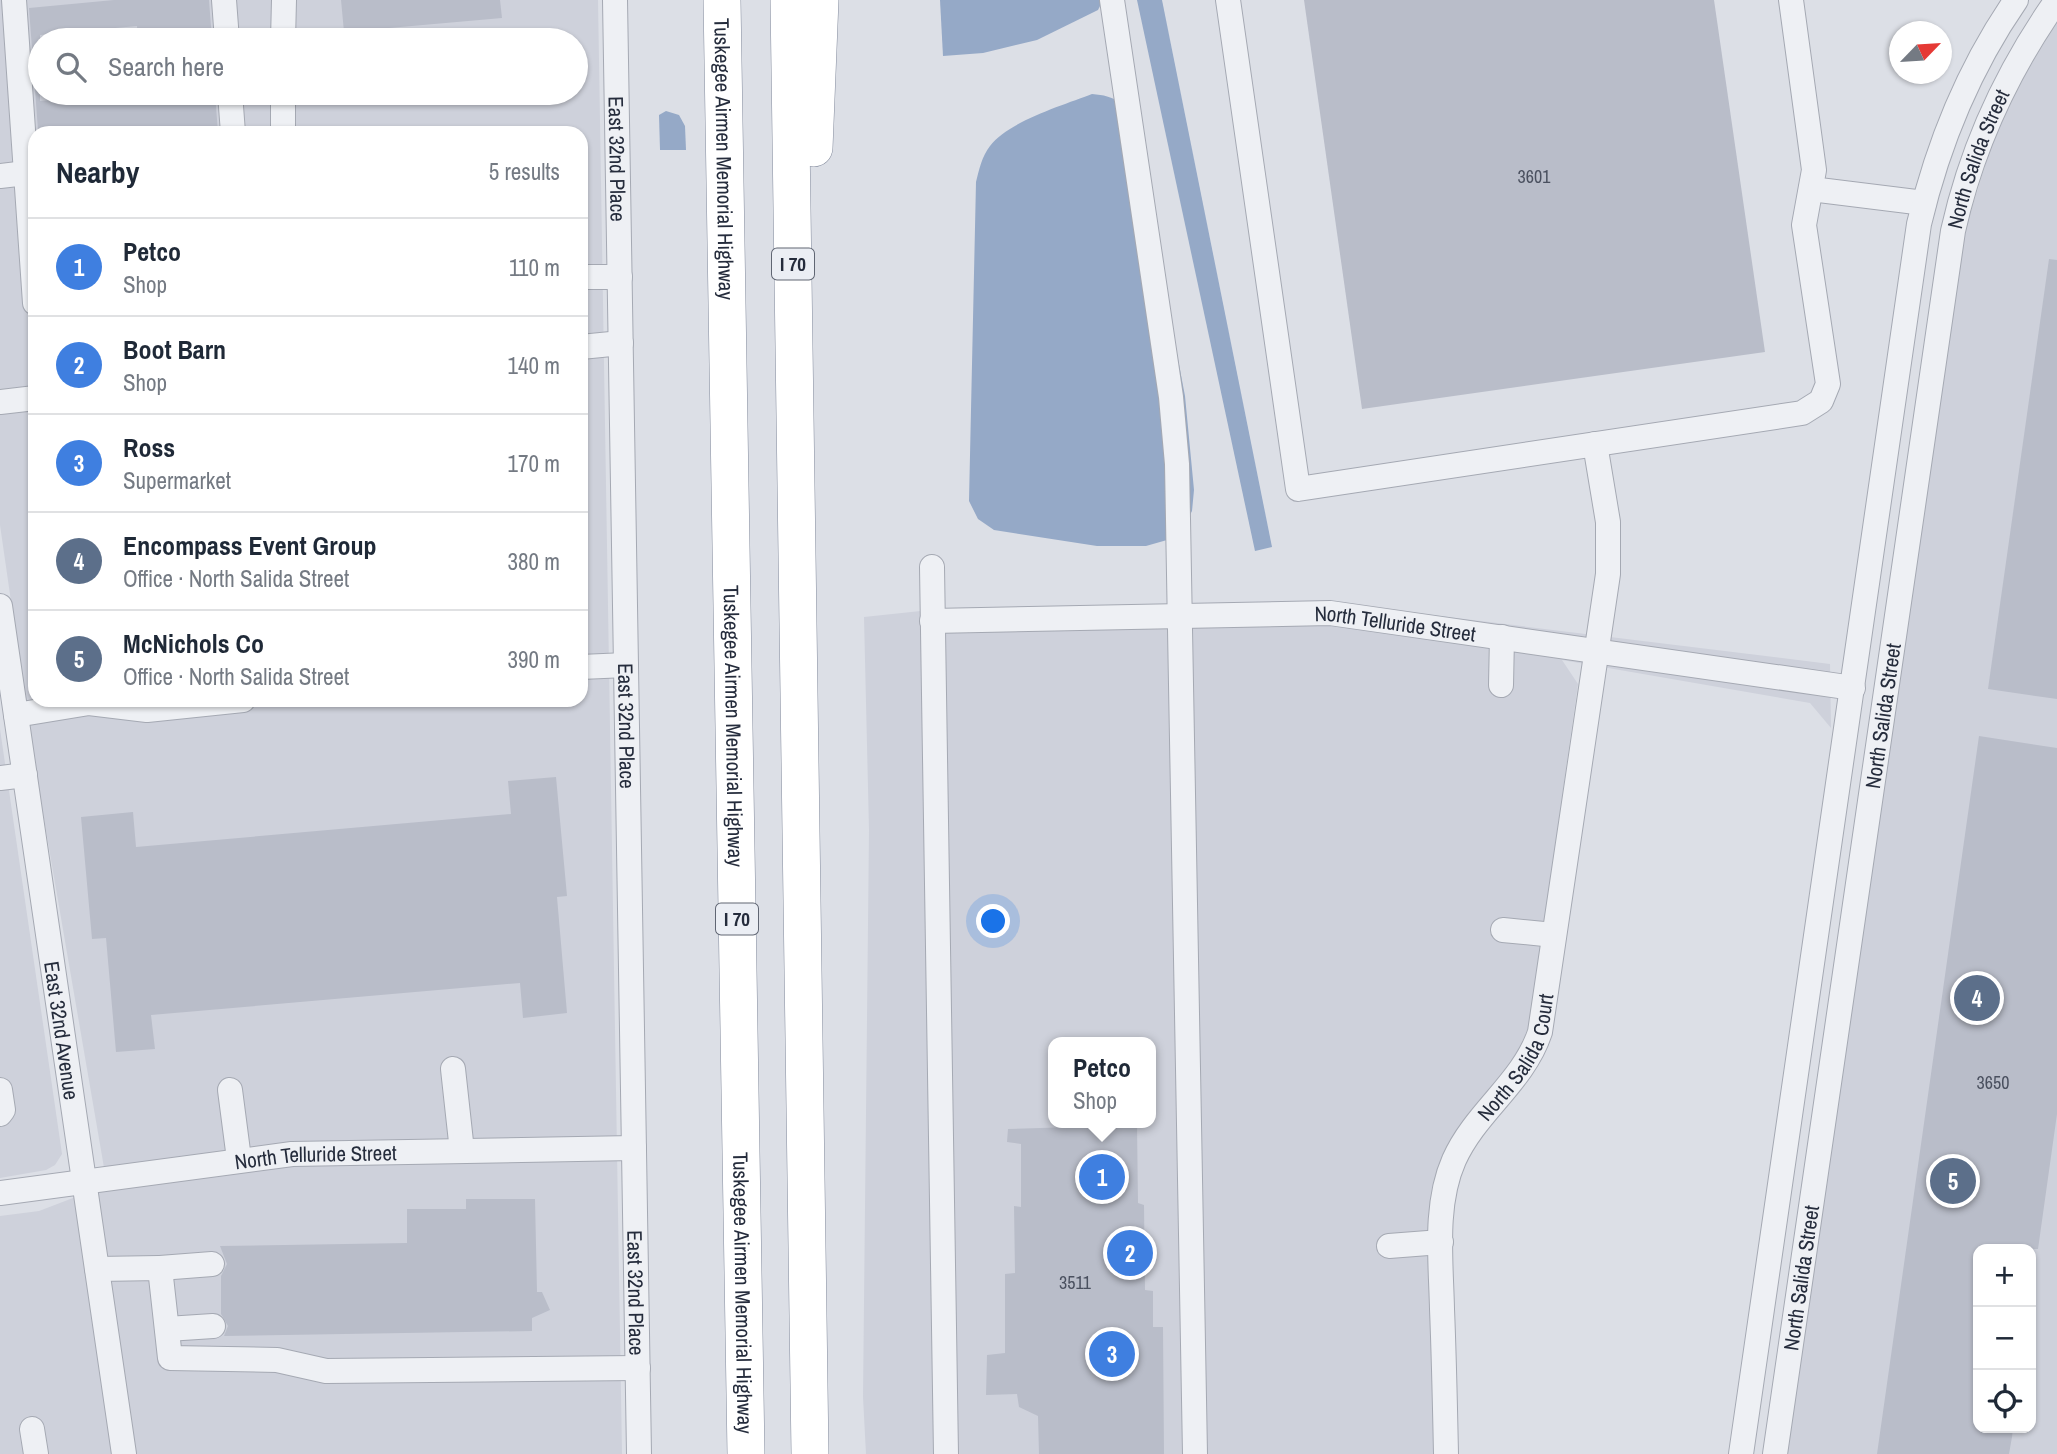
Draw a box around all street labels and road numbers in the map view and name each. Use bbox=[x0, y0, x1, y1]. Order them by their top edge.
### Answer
street label: Tuskegee Airmen Memorial Highway bbox=[708, 18, 741, 301]
street label: North Salida Street bbox=[1940, 84, 2016, 232]
street label: East 32nd Place bbox=[602, 96, 633, 222]
road number: I 70 bbox=[772, 248, 814, 280]
street label: Tuskegee Airmen Memorial Highway bbox=[717, 585, 751, 867]
street label: North Telluride Street bbox=[1314, 598, 1478, 648]
street label: North Salida Street bbox=[1858, 641, 1907, 790]
street label: East 32nd Place bbox=[611, 663, 643, 789]
road number: I 70 bbox=[716, 903, 758, 934]
street label: East 32nd Avenue bbox=[38, 959, 87, 1102]
street label: North Salida Court bbox=[1470, 992, 1560, 1127]
street label: North Telluride Street bbox=[233, 1138, 397, 1176]
street label: Tuskegee Airmen Memorial Highway bbox=[727, 1152, 760, 1434]
street label: North Salida Street bbox=[1776, 1203, 1826, 1352]
street label: East 32nd Place bbox=[621, 1230, 652, 1356]

